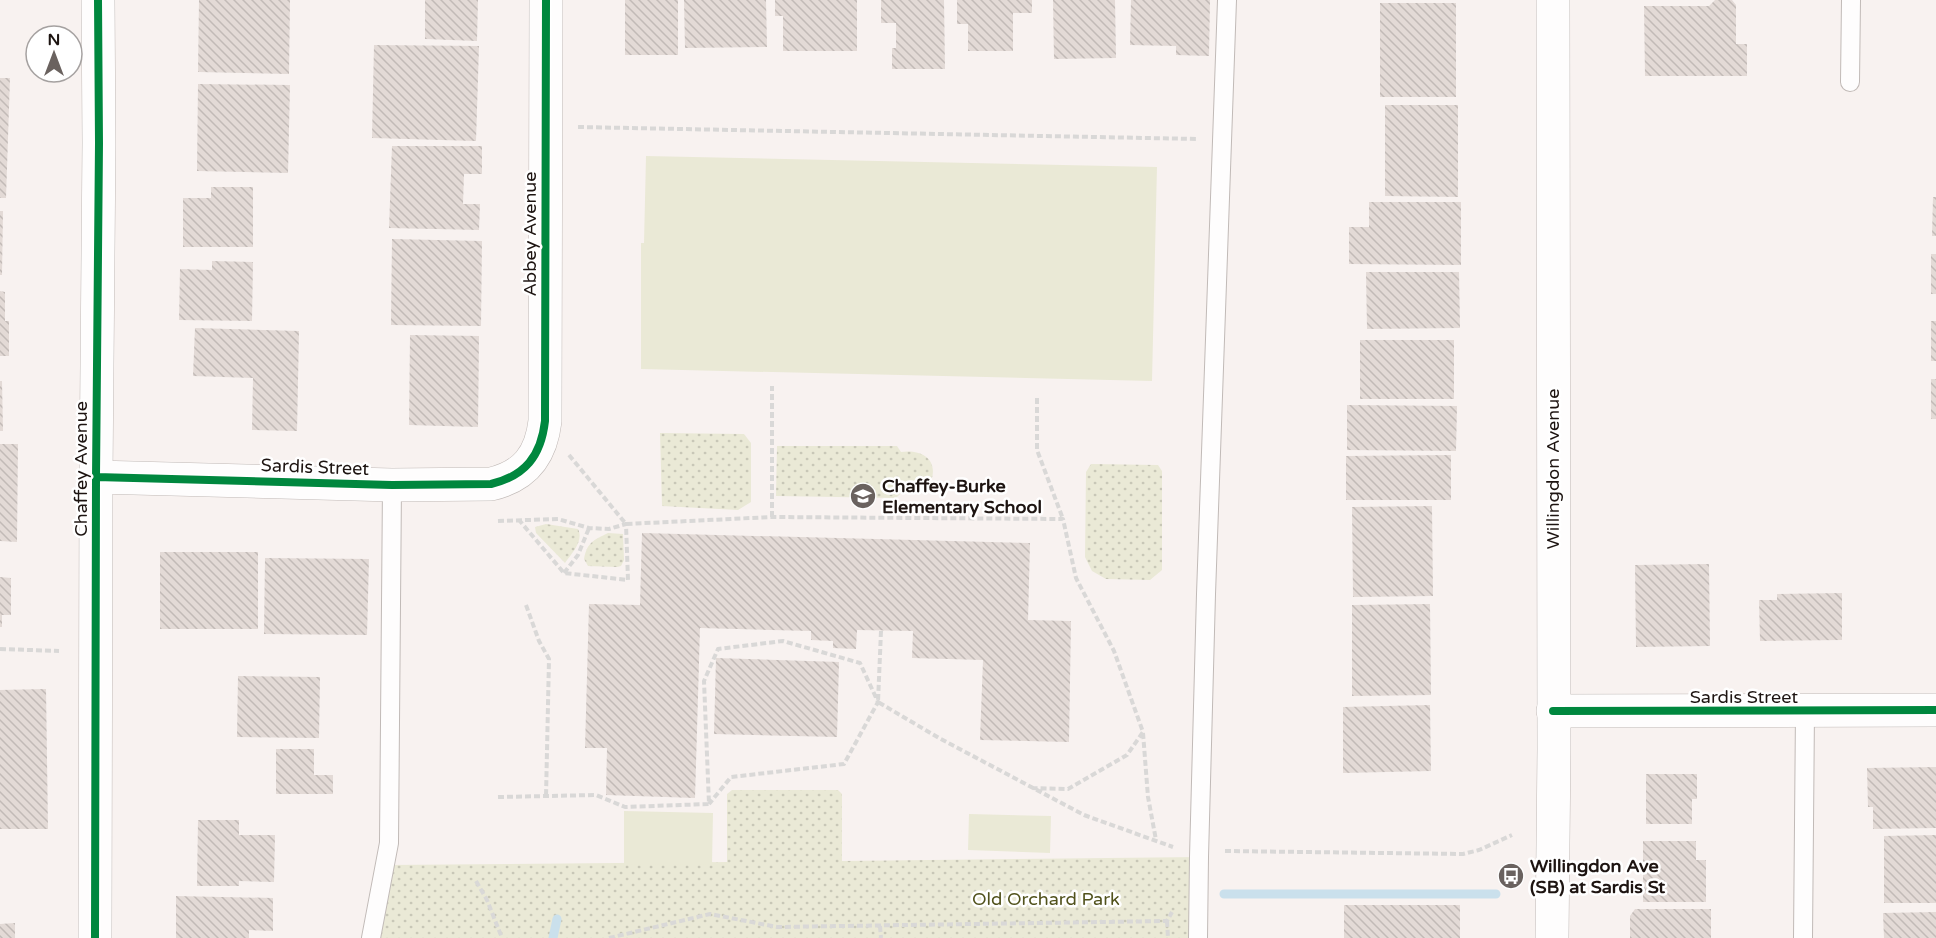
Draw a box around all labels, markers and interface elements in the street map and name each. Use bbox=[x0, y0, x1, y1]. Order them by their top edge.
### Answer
north arrow bbox=[24, 24, 84, 84]
text: N bbox=[48, 30, 60, 50]
street label: Abbey Avenue bbox=[519, 172, 541, 296]
street label: Willingdon Avenue bbox=[1542, 389, 1564, 549]
street label: Chaffey Avenue bbox=[70, 401, 92, 537]
street label: Sardis Street bbox=[260, 454, 370, 480]
place label: Chaffey-Burke Elementary School bbox=[882, 475, 1042, 518]
school or university icon: Chaffey-Burke Elementary School bbox=[848, 481, 878, 511]
street label: Sardis Street bbox=[1690, 686, 1798, 708]
place label: Willingdon Ave (SB) at Sardis St bbox=[1530, 855, 1665, 898]
bus stop icon: Willingdon Ave (SB) at Sardis St bbox=[1496, 861, 1526, 891]
park label: Old Orchard Park bbox=[972, 888, 1120, 910]

